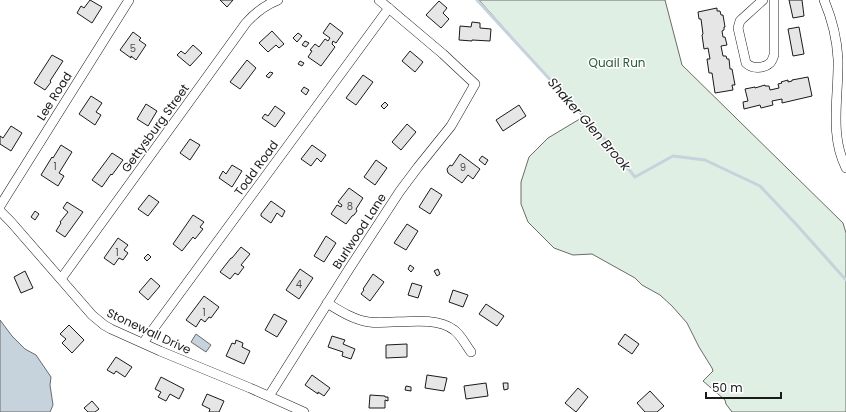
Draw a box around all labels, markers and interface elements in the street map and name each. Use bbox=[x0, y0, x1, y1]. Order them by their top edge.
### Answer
house number: 5 bbox=[130, 41, 136, 56]
park label: Quail Run bbox=[588, 54, 646, 71]
street label: Lee Road bbox=[32, 68, 76, 124]
water label: Shaker Glen Brook bbox=[543, 73, 636, 176]
street label: Gettysburg Street bbox=[117, 80, 193, 176]
street label: Todd Road bbox=[230, 137, 282, 199]
house number: 1 bbox=[53, 159, 57, 174]
house number: 9 bbox=[460, 160, 466, 175]
street label: Burlwood Lane bbox=[328, 190, 390, 272]
house number: 8 bbox=[347, 199, 353, 214]
house number: 1 bbox=[115, 245, 119, 260]
house number: 4 bbox=[296, 277, 302, 292]
street label: Stonewall Drive bbox=[104, 304, 194, 358]
house number: 1 bbox=[202, 305, 206, 320]
scale bar bbox=[706, 374, 781, 400]
text: 50 m bbox=[712, 379, 743, 396]

